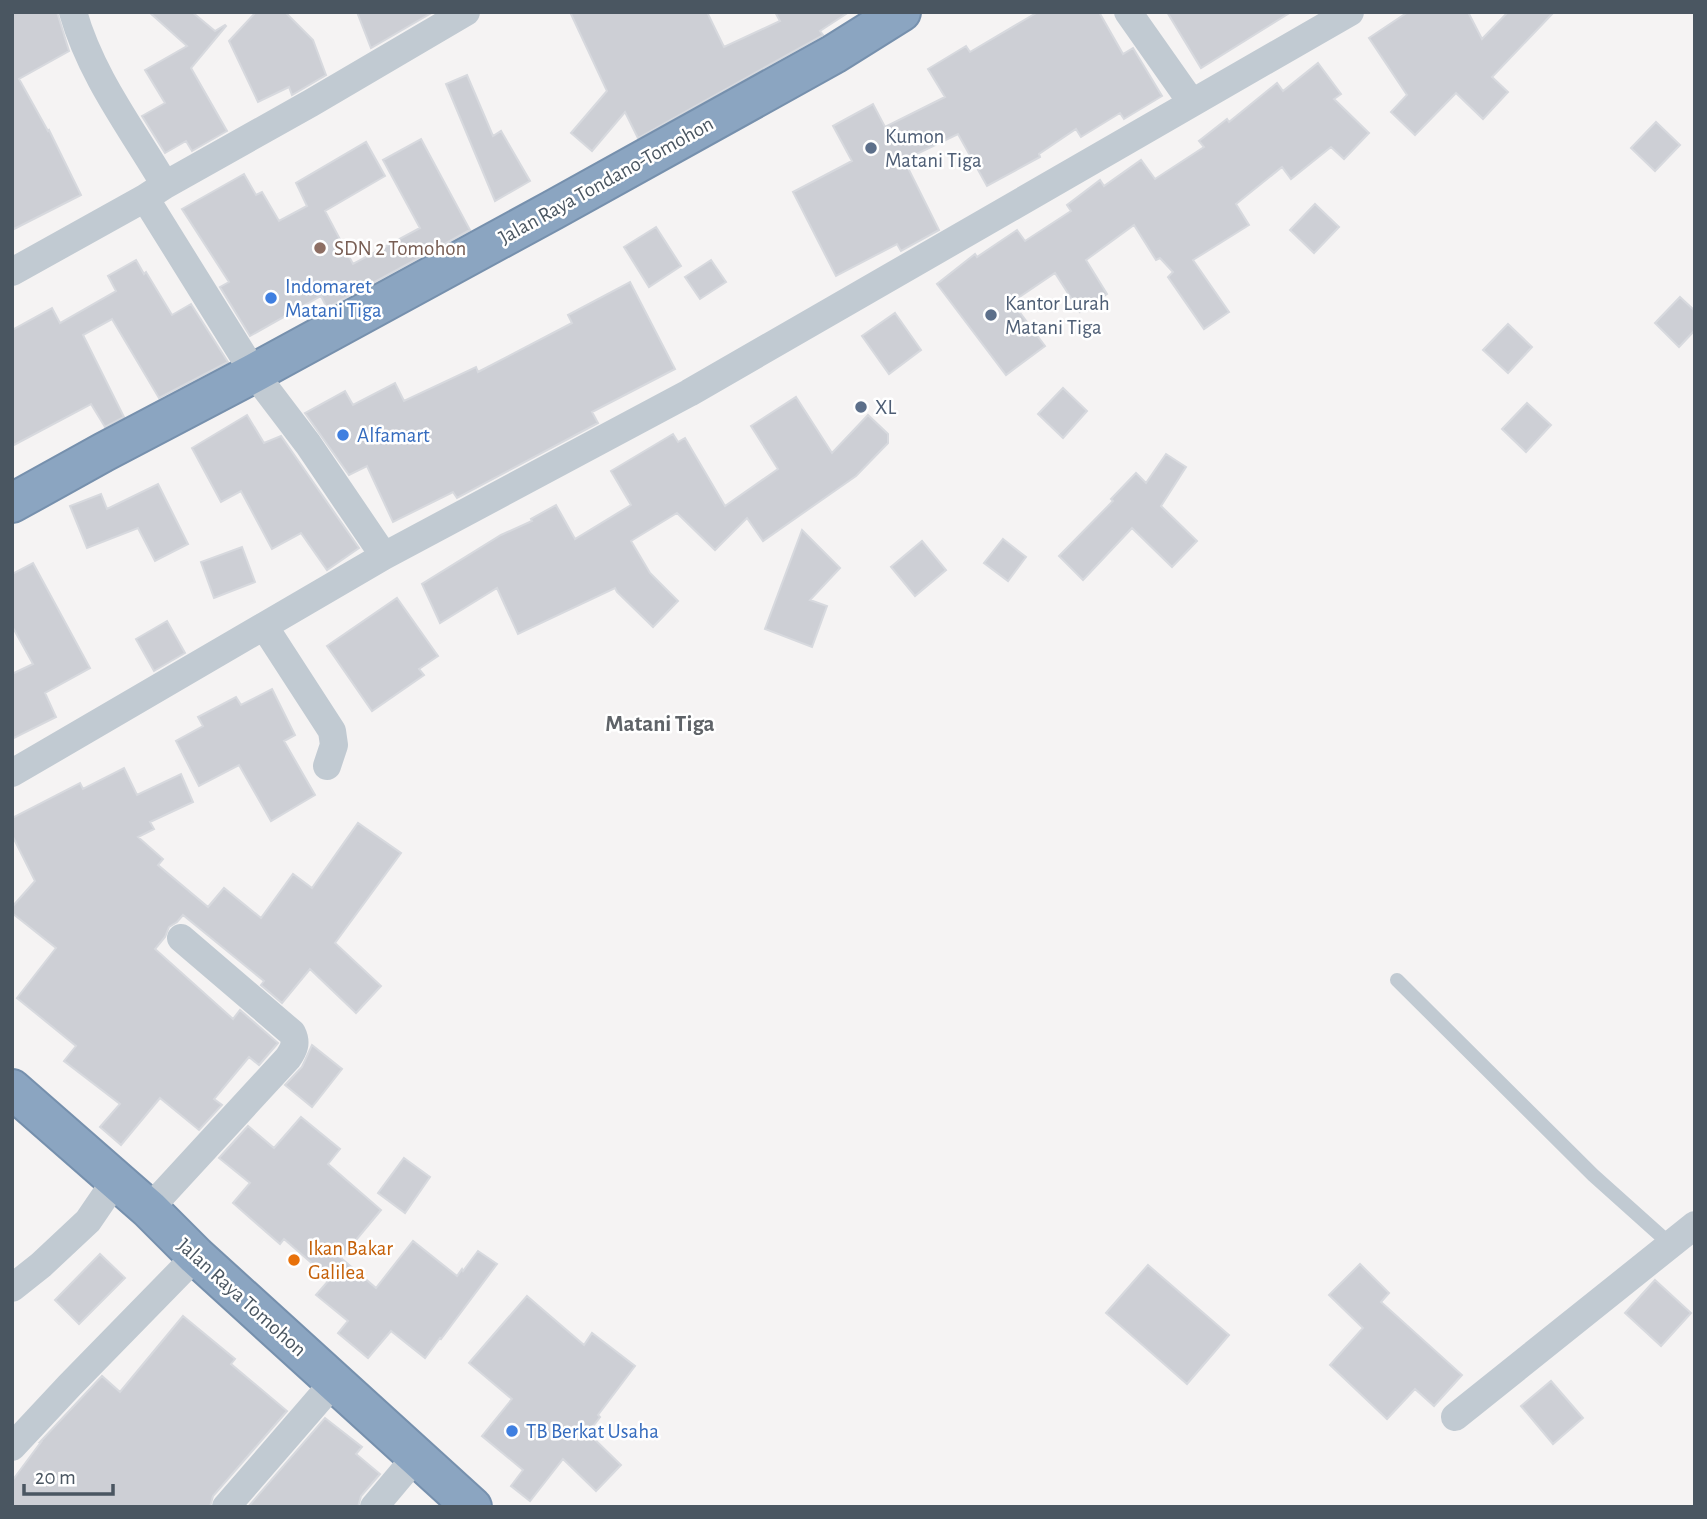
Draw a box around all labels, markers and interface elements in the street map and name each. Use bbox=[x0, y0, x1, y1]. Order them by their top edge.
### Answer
street label: Jalan Raya Tondano-Tomohon bbox=[496, 113, 717, 248]
place label: Kumon Matani Tiga bbox=[885, 126, 982, 171]
marker: Kumon Matani Tiga bbox=[863, 140, 879, 156]
place label: SDN 2 Tomohon bbox=[334, 238, 466, 259]
marker: SDN 2 Tomohon bbox=[312, 240, 328, 256]
place label: Indomaret Matani Tiga bbox=[285, 276, 382, 321]
marker: Indomaret Matani Tiga bbox=[263, 290, 279, 306]
place label: Kantor Lurah Matani Tiga bbox=[1005, 293, 1110, 338]
marker: Kantor Lurah Matani Tiga bbox=[983, 307, 999, 323]
place label: XL bbox=[875, 397, 896, 418]
marker: XL bbox=[853, 399, 869, 415]
place label: Alfamart bbox=[357, 425, 430, 446]
marker: Alfamart bbox=[335, 427, 351, 443]
district label: Matani Tiga bbox=[605, 713, 715, 736]
street label: Jalan Raya Tomohon bbox=[173, 1234, 310, 1360]
place label: Ikan Bakar Galilea bbox=[308, 1238, 393, 1283]
marker: Ikan Bakar Galilea bbox=[286, 1252, 302, 1268]
place label: TB Berkat Usaha bbox=[526, 1421, 659, 1442]
marker: TB Berkat Usaha bbox=[504, 1423, 520, 1439]
scale bar bbox=[24, 1452, 114, 1496]
text: 20 m bbox=[35, 1467, 76, 1488]

